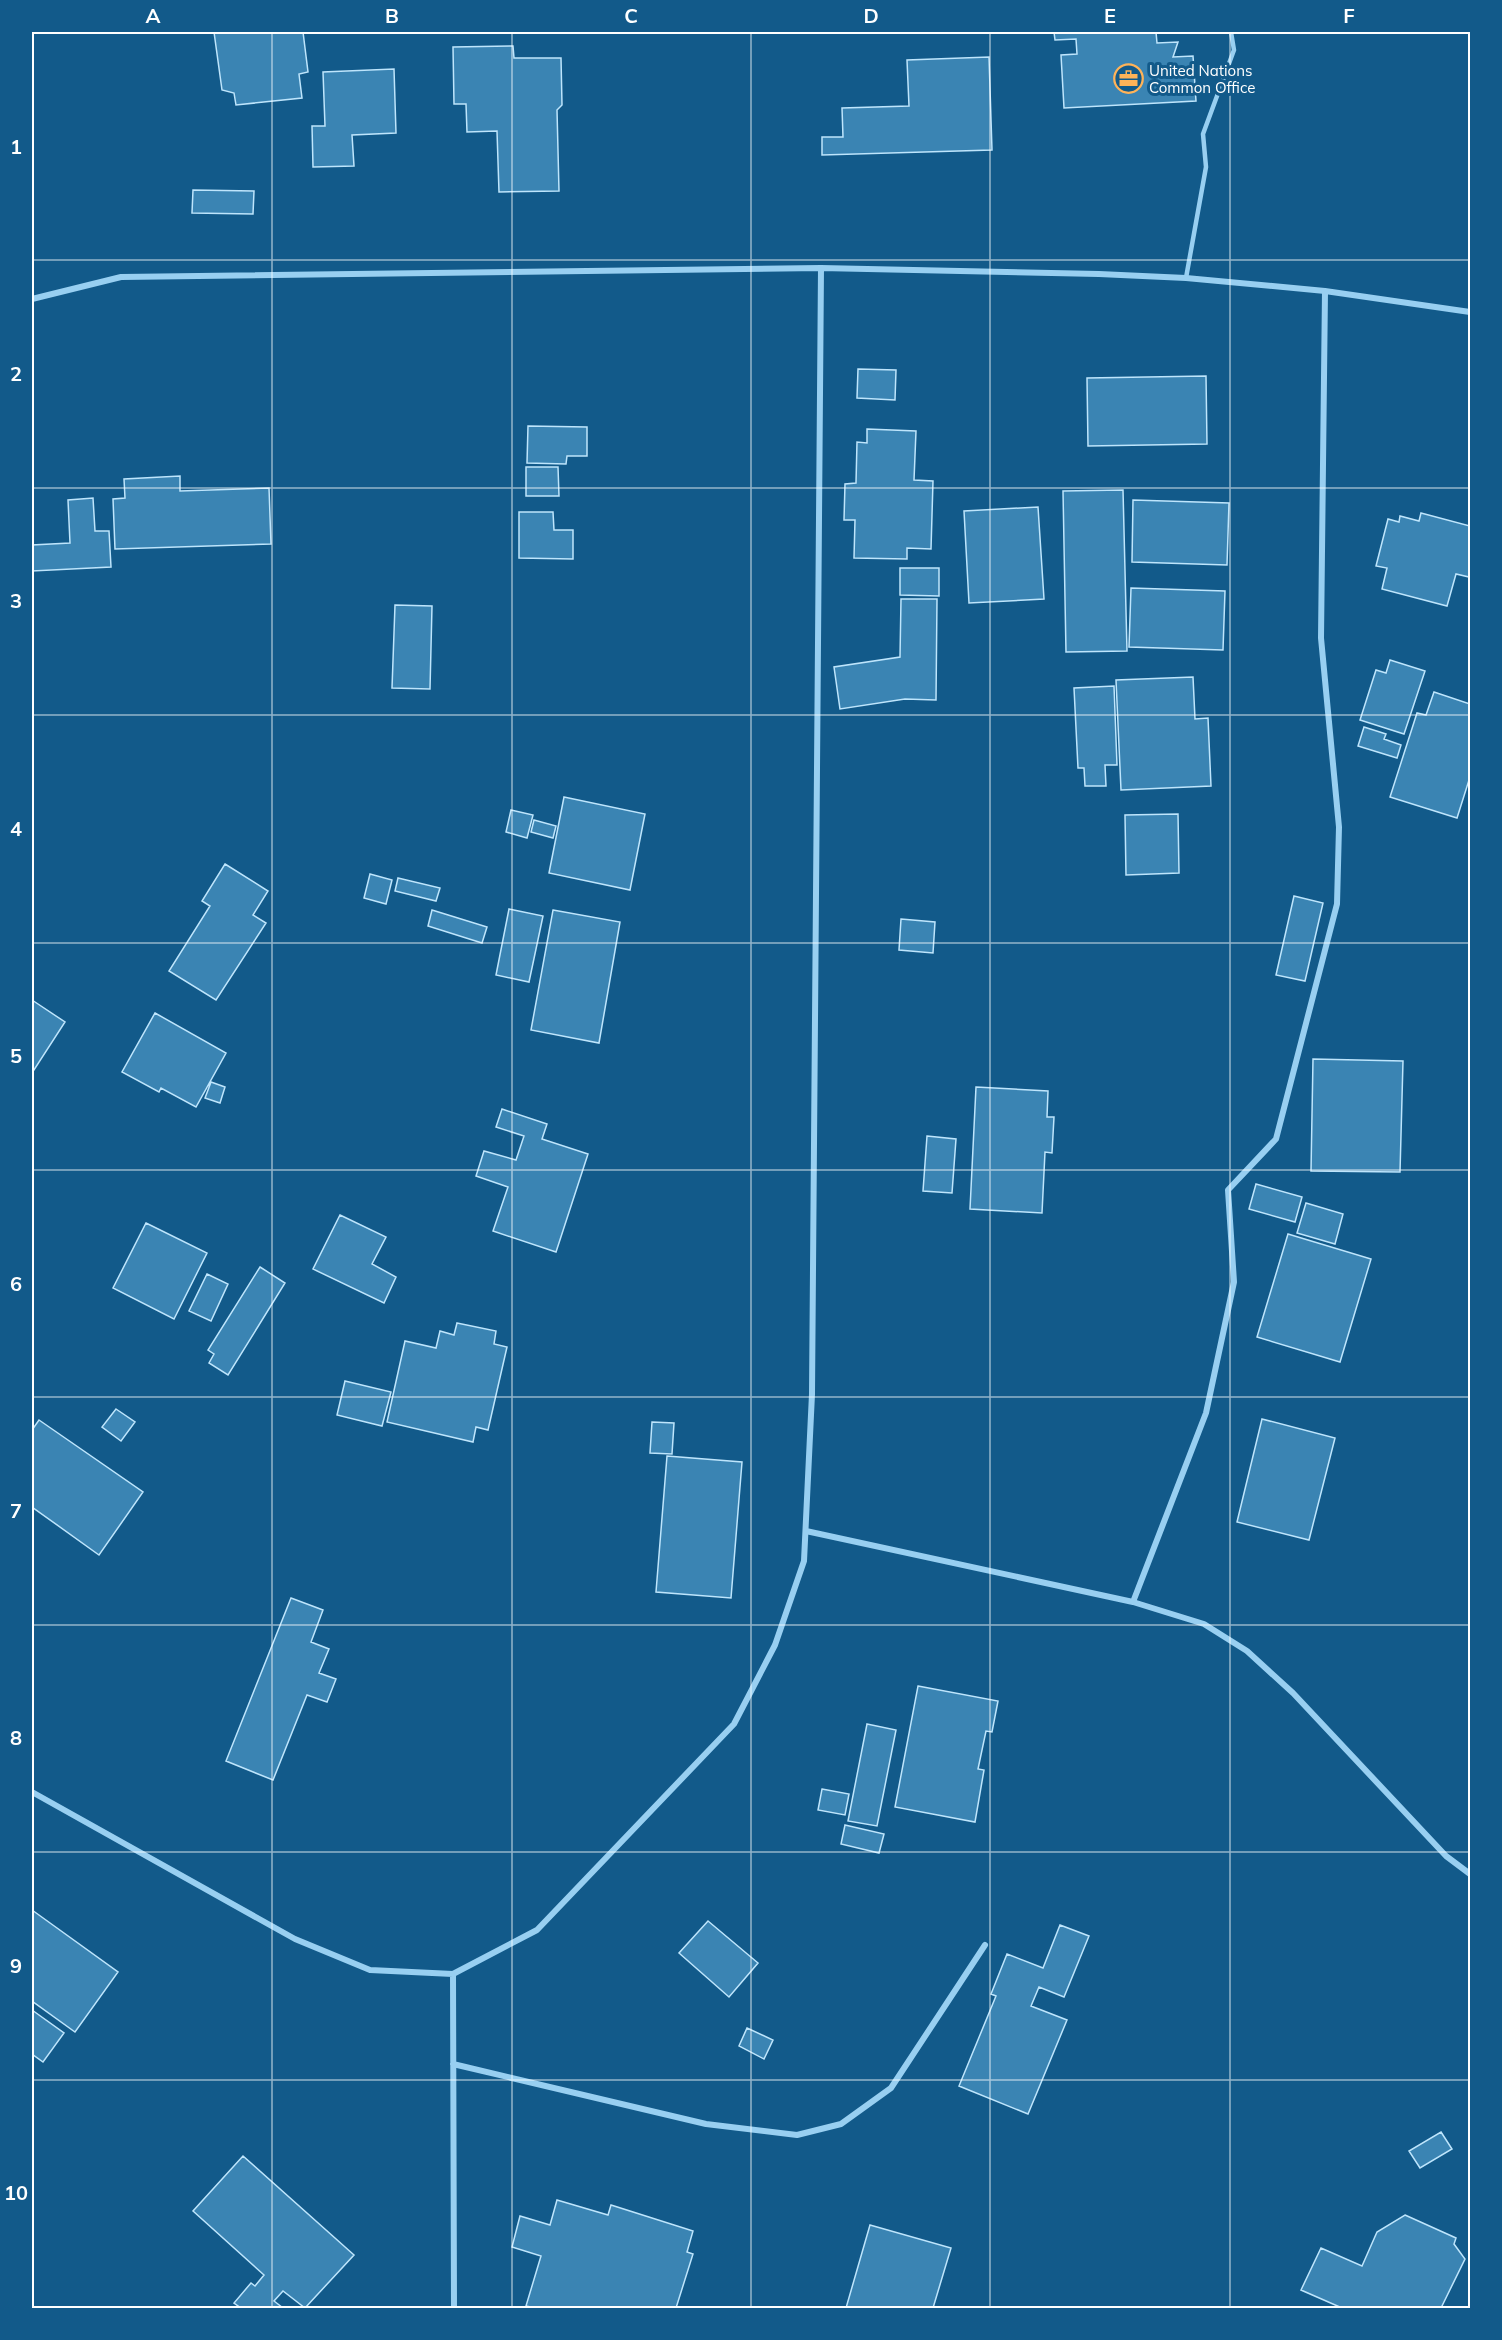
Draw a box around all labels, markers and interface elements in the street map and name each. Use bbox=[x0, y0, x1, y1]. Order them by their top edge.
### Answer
text: A bbox=[146, 3, 161, 28]
text: B bbox=[385, 3, 399, 28]
text: C bbox=[624, 3, 638, 28]
text: D bbox=[863, 3, 879, 28]
text: E bbox=[1104, 3, 1116, 28]
text: F bbox=[1343, 3, 1355, 28]
place label: United Nations Common Office bbox=[1149, 61, 1255, 97]
office icon: United Nations Common Office bbox=[1112, 63, 1144, 95]
text: 1 bbox=[10, 134, 22, 159]
text: 2 bbox=[10, 361, 22, 386]
text: 3 bbox=[10, 588, 22, 613]
text: 4 bbox=[10, 816, 22, 841]
text: 5 bbox=[10, 1043, 22, 1068]
text: 6 bbox=[10, 1271, 22, 1296]
text: 7 bbox=[10, 1498, 22, 1523]
text: 8 bbox=[10, 1725, 22, 1750]
text: 9 bbox=[10, 1953, 22, 1978]
text: 10 bbox=[4, 2180, 28, 2205]

